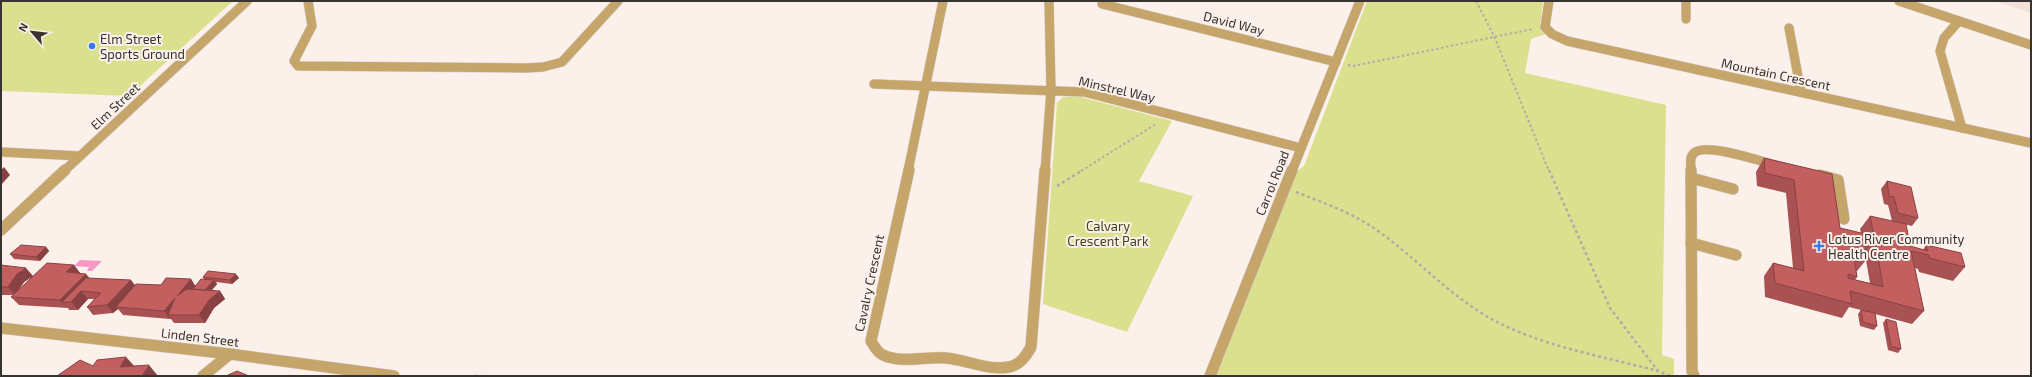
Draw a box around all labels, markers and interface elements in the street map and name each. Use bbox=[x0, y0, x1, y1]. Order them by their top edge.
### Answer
street label: David Way bbox=[1202, 8, 1266, 38]
north arrow bbox=[12, 12, 52, 52]
text: N bbox=[15, 20, 30, 34]
place label: Elm Street Sports Ground bbox=[100, 31, 185, 62]
marker: Elm Street Sports Ground bbox=[87, 41, 97, 51]
street label: Mountain Crescent bbox=[1720, 55, 1832, 93]
street label: Minstrel Way bbox=[1077, 72, 1157, 106]
street label: Elm Street bbox=[87, 79, 143, 133]
street label: Carrol Road bbox=[1252, 148, 1292, 218]
park label: Calvary Crescent Park bbox=[1067, 218, 1149, 249]
place label: Lotus River Community Health Centre bbox=[1828, 231, 1964, 262]
street label: Cavalry Crescent bbox=[851, 233, 887, 333]
marker: Lotus River Community Health Centre bbox=[1813, 240, 1825, 252]
street label: Linden Street bbox=[160, 324, 240, 350]

